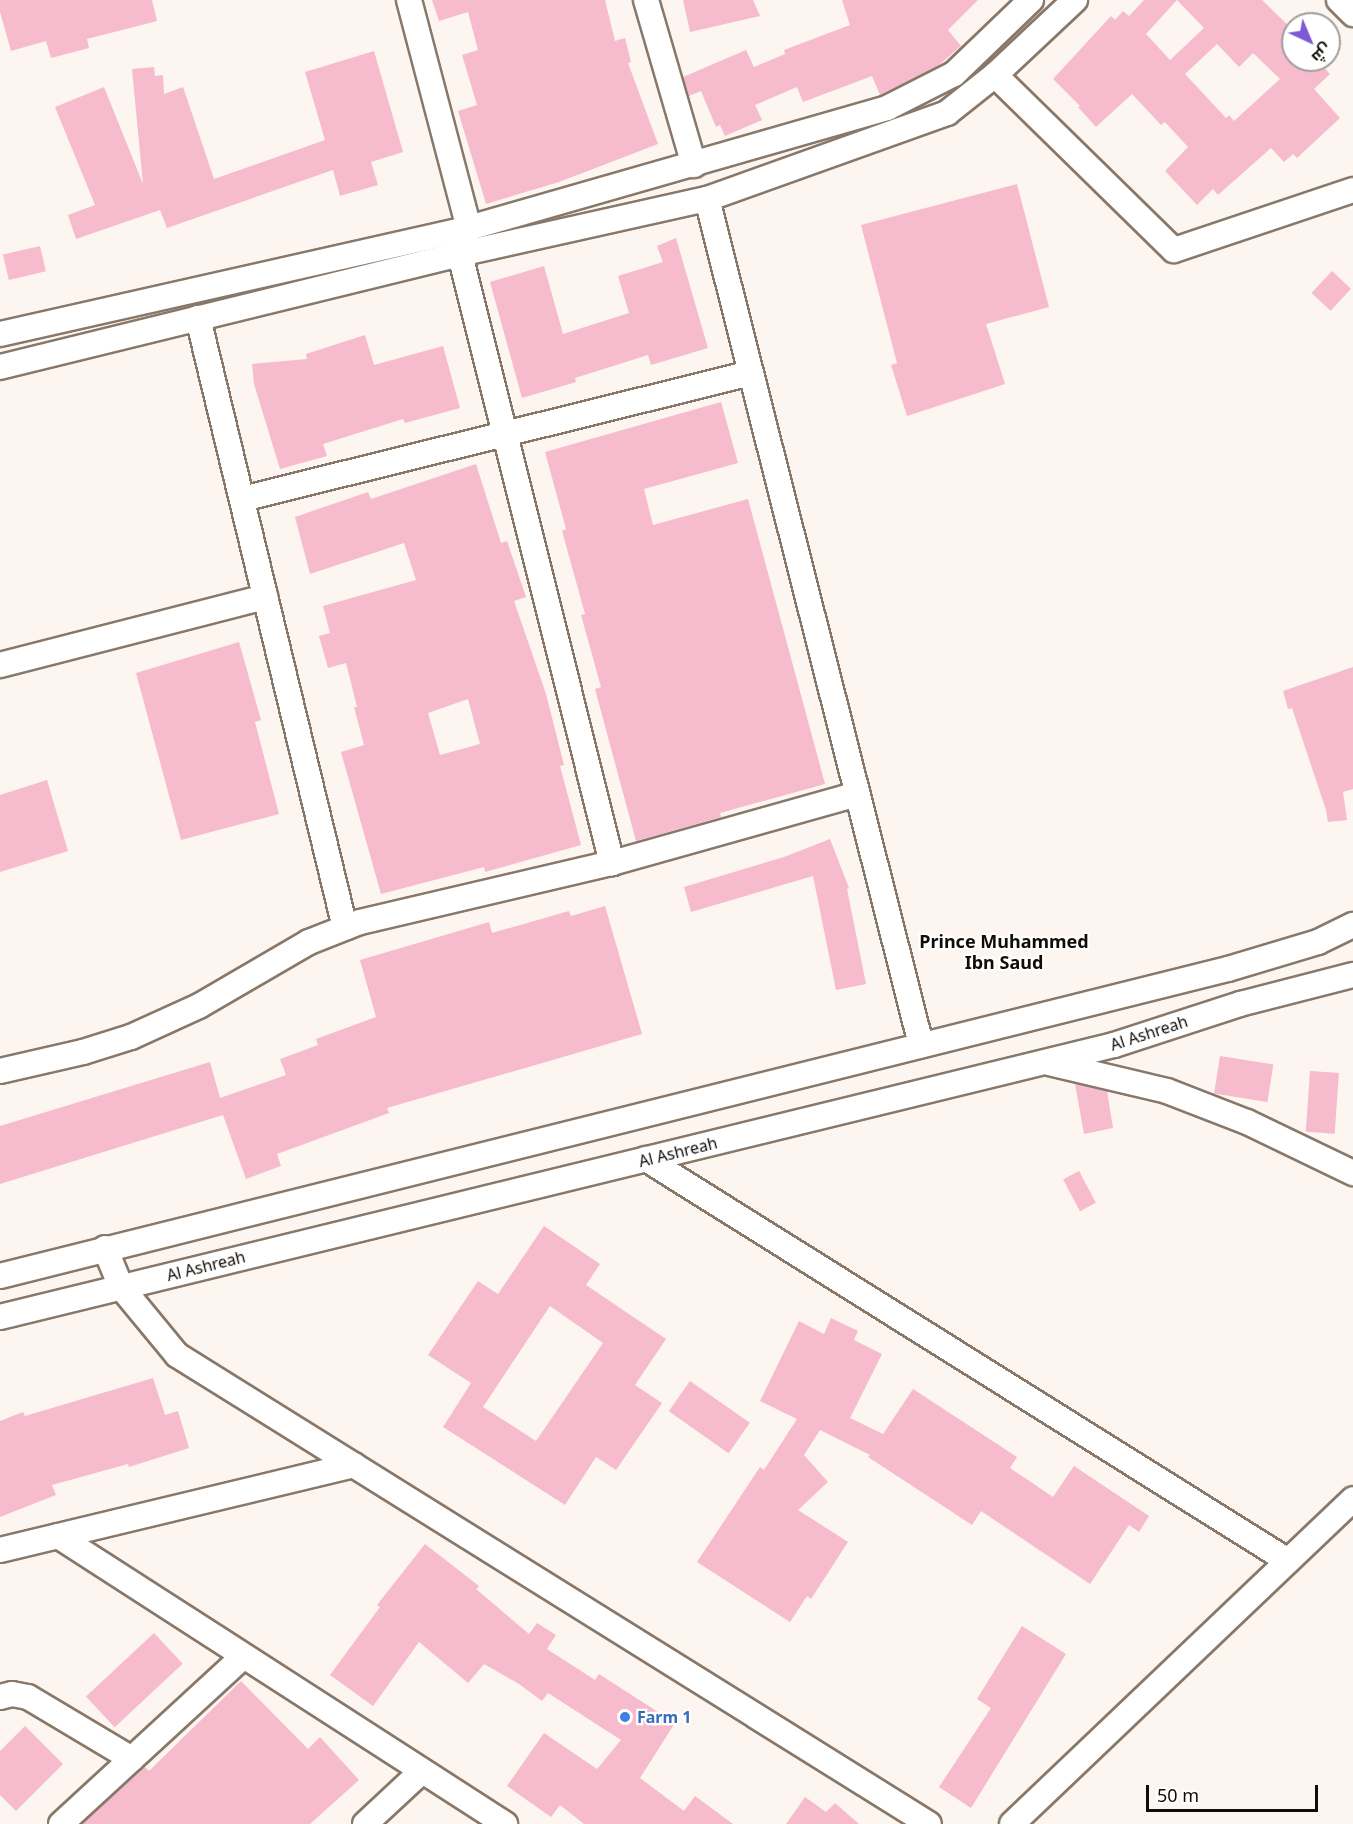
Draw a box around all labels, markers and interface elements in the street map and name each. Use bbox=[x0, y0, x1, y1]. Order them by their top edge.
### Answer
north arrow bbox=[1281, 12, 1341, 72]
text: ش bbox=[1307, 38, 1337, 69]
district label: Prince Muhammed Ibn Saud bbox=[919, 931, 1089, 974]
street label: Al Ashreah bbox=[1108, 1011, 1190, 1055]
street label: Al Ashreah bbox=[637, 1133, 719, 1171]
street label: Al Ashreah bbox=[165, 1247, 247, 1285]
place label: Farm 1 bbox=[637, 1707, 691, 1727]
marker: Farm 1 bbox=[618, 1710, 632, 1724]
scale bar bbox=[1149, 1773, 1322, 1811]
text: 50 m bbox=[1157, 1783, 1199, 1807]

